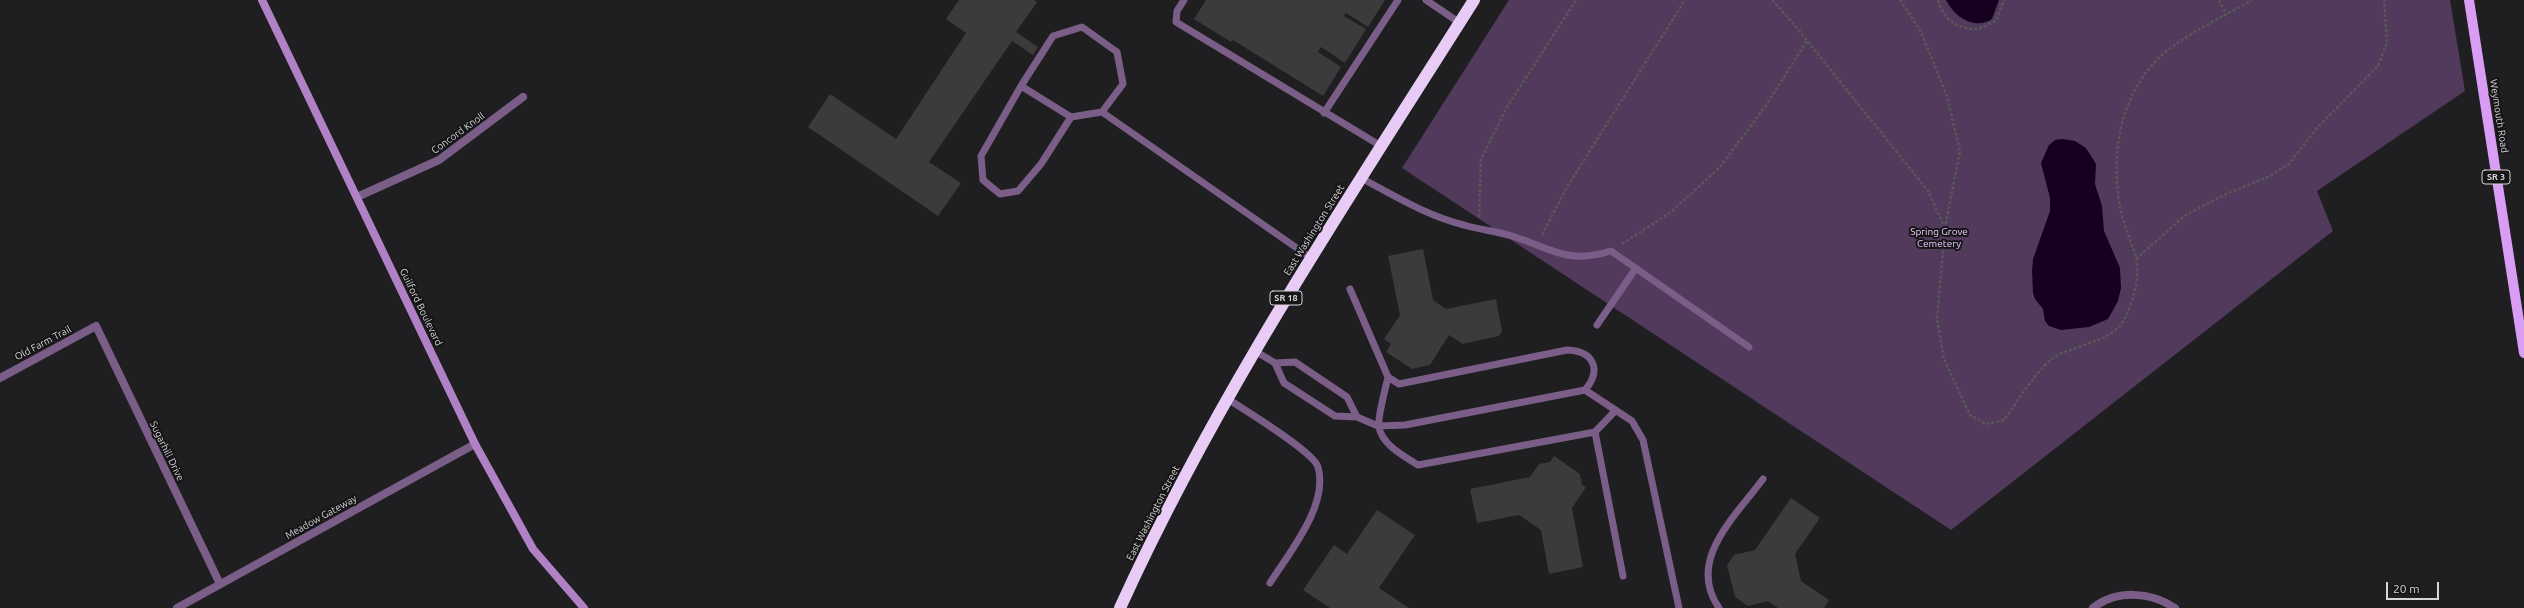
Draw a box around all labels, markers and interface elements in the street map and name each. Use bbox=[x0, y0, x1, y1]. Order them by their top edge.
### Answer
street label: Weymouth Road bbox=[2487, 78, 2511, 154]
street label: Concord Knoll bbox=[429, 110, 487, 156]
road number: SR 3 bbox=[2482, 170, 2510, 184]
street label: East Washington Street bbox=[1281, 182, 1347, 278]
park label: Spring Grove Cemetery bbox=[1910, 226, 1968, 250]
street label: Guilford Boulevard bbox=[397, 266, 445, 348]
road number: SR 18 bbox=[1270, 291, 1302, 305]
street label: Old Farm Trail bbox=[13, 323, 73, 363]
street label: Sugarhill Drive bbox=[147, 419, 187, 483]
street label: East Washington Street bbox=[1124, 463, 1182, 563]
street label: Meadow Gateway bbox=[283, 492, 359, 542]
scale bar bbox=[2388, 574, 2441, 600]
text: 20 m bbox=[2393, 582, 2420, 595]

